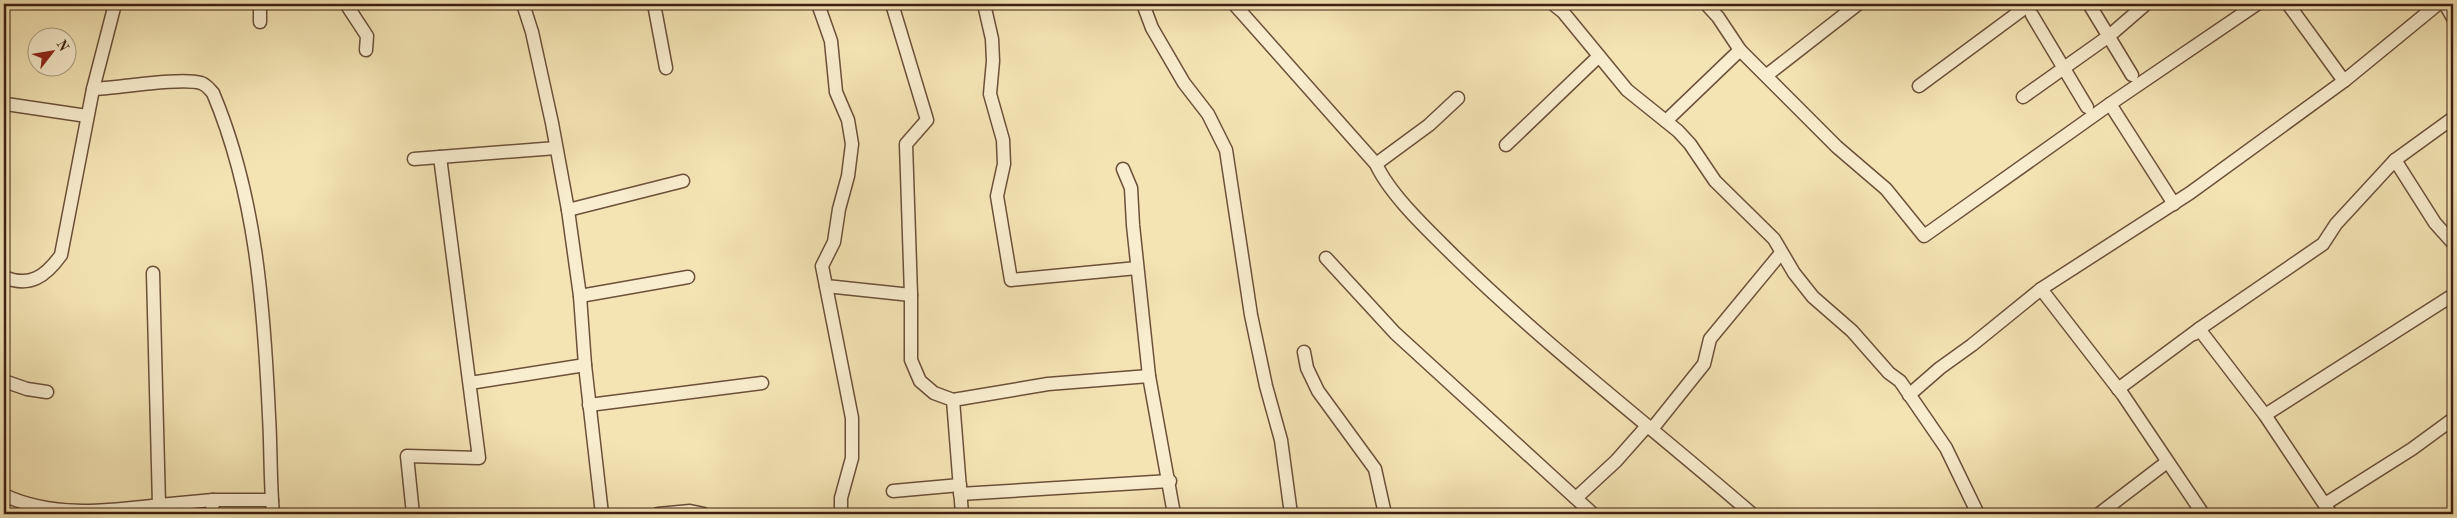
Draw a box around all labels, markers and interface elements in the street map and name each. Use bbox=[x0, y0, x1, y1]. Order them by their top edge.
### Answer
north arrow bbox=[28, 28, 78, 78]
text: N bbox=[54, 38, 71, 54]

